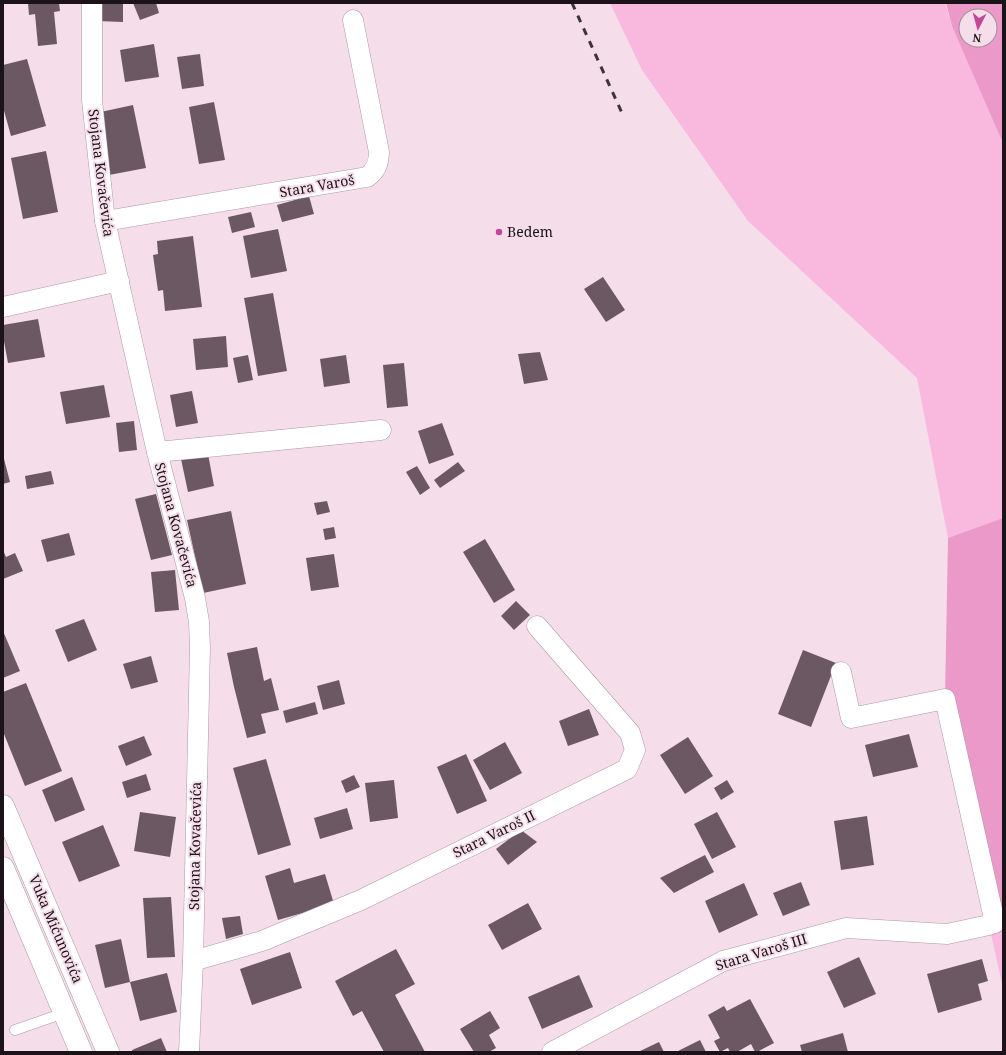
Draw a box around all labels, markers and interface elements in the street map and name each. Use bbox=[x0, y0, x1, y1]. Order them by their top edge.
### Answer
north arrow bbox=[958, 8, 998, 48]
text: N bbox=[971, 30, 982, 46]
street label: Stojana Kovačevića bbox=[84, 108, 119, 238]
street label: Stara Varoš bbox=[278, 170, 356, 201]
place label: Bedem bbox=[507, 222, 553, 241]
marker: Bedem bbox=[494, 227, 504, 237]
street label: Stojana Kovačevića bbox=[151, 460, 202, 590]
street label: Stojana Kovačevića bbox=[184, 781, 205, 910]
street label: Stara Varoš II bbox=[449, 805, 538, 862]
street label: Vuka Mićunovića bbox=[25, 872, 88, 986]
street label: Stara Varoš III bbox=[713, 929, 809, 974]

